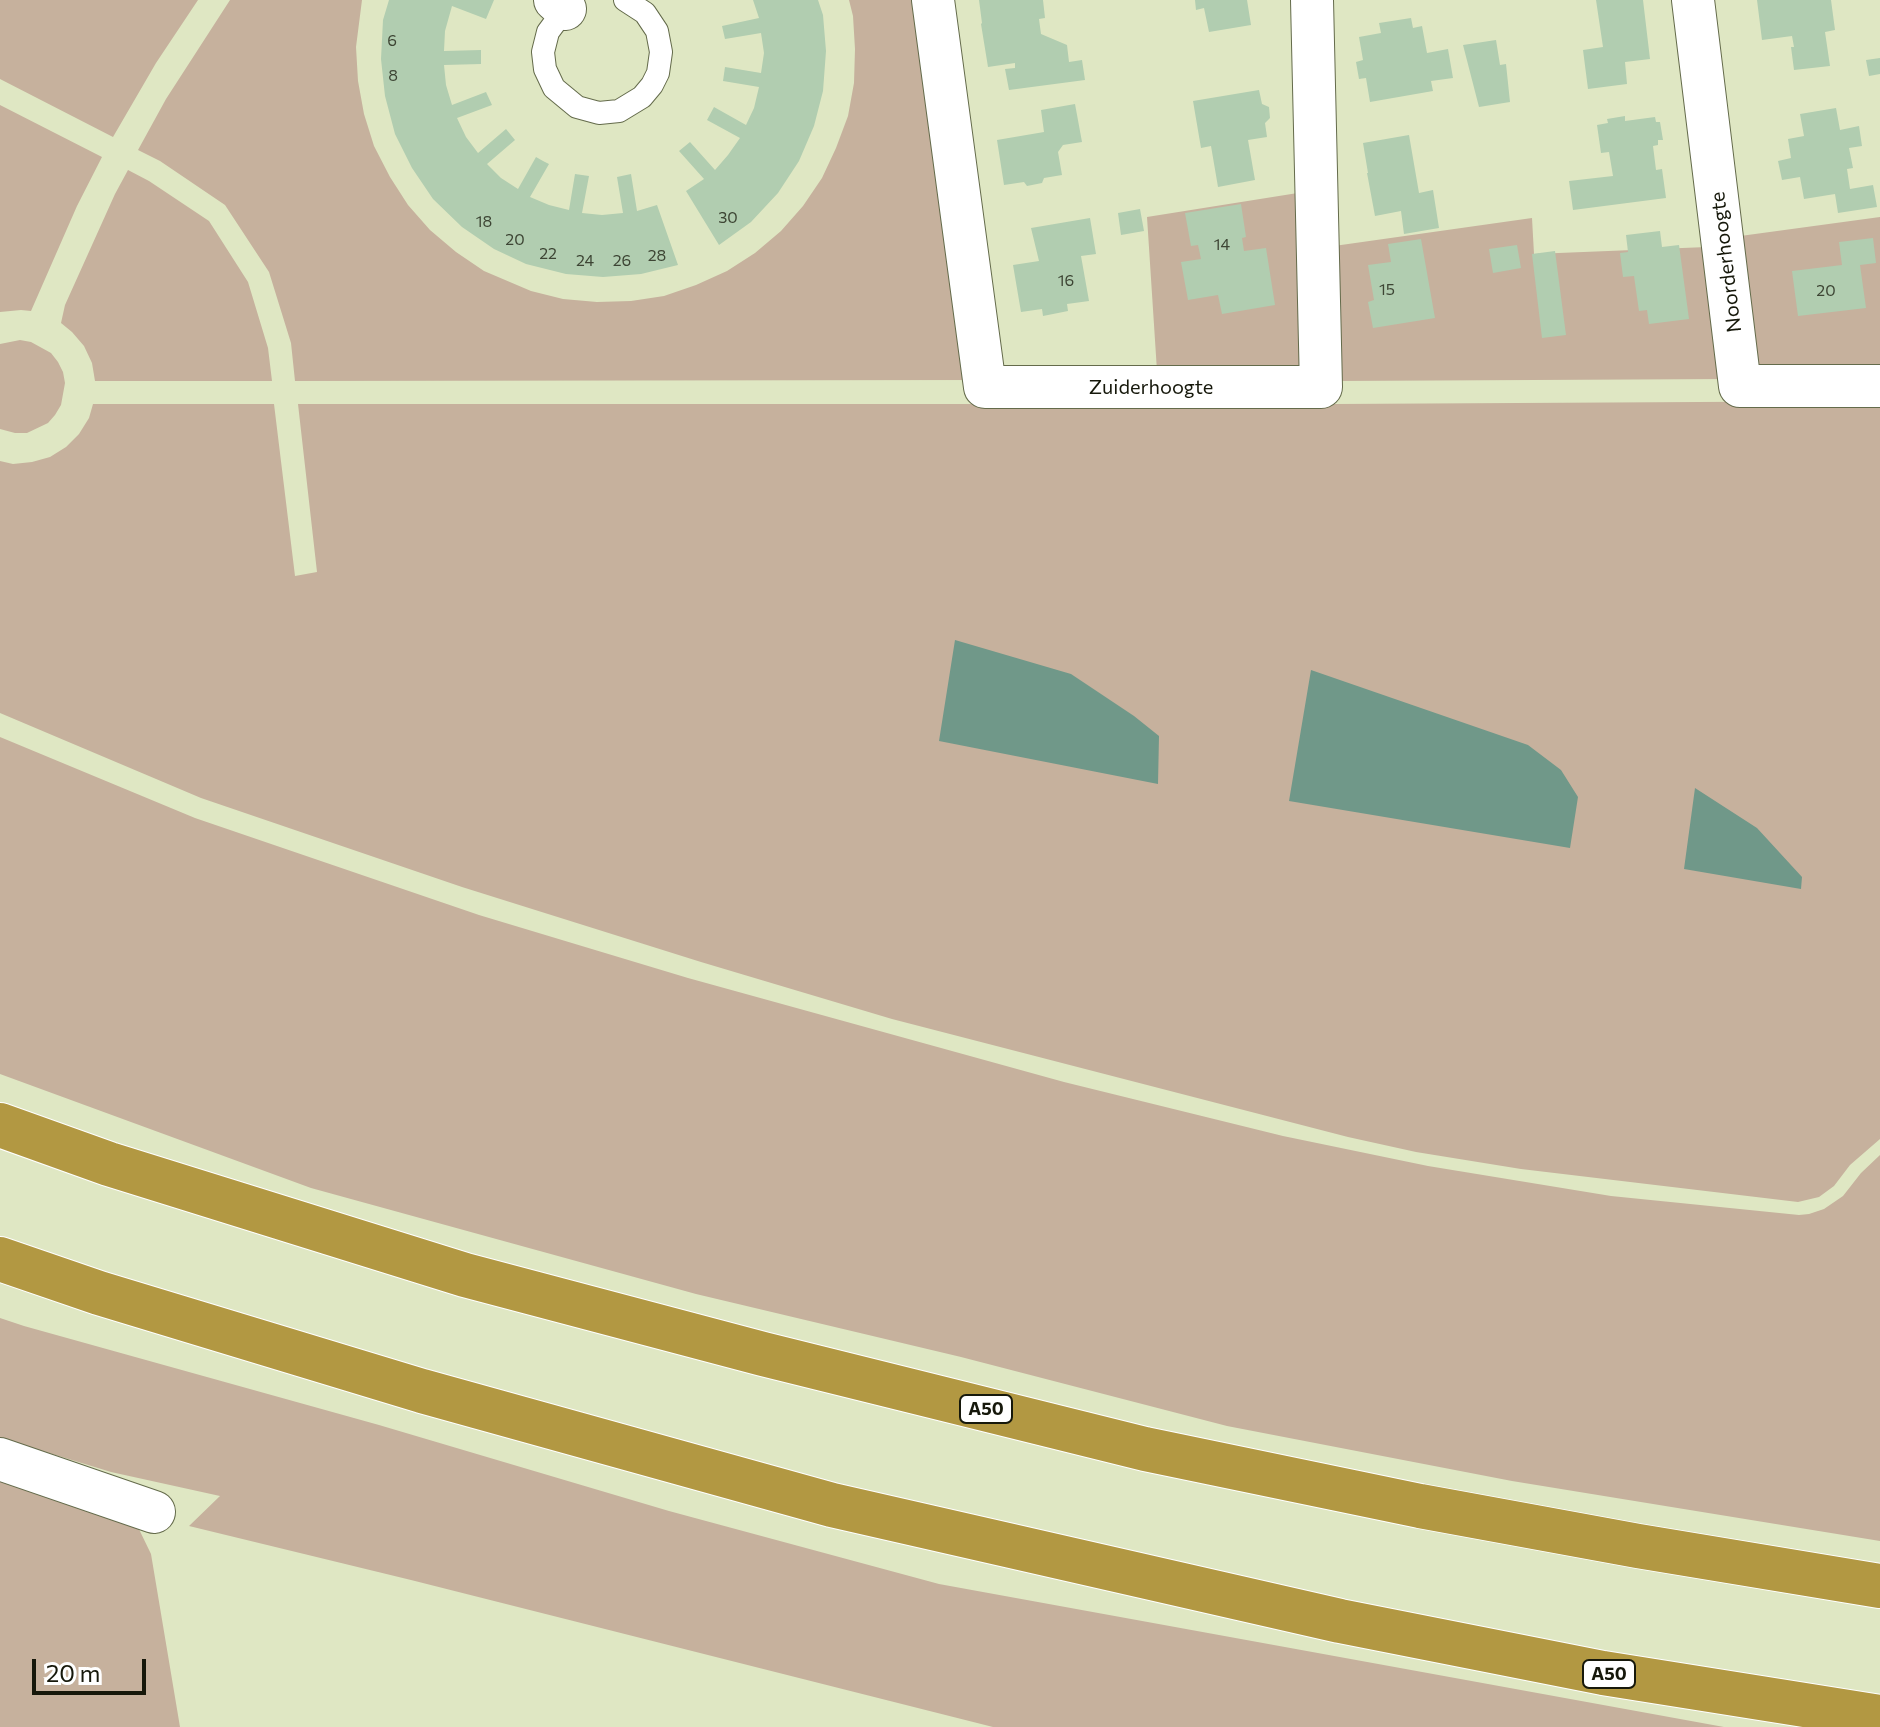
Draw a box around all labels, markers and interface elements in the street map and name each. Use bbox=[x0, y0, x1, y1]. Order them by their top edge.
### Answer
house number: 6 bbox=[387, 31, 397, 51]
house number: 8 bbox=[388, 66, 398, 86]
street label: Noorderhoogte bbox=[1705, 190, 1747, 334]
house number: 30 bbox=[718, 208, 738, 228]
house number: 18 bbox=[476, 212, 492, 232]
house number: 20 bbox=[505, 230, 525, 250]
house number: 14 bbox=[1214, 235, 1230, 255]
house number: 22 bbox=[539, 244, 557, 264]
house number: 28 bbox=[648, 246, 666, 266]
house number: 24 bbox=[576, 251, 594, 271]
house number: 26 bbox=[613, 251, 631, 271]
house number: 16 bbox=[1058, 271, 1074, 291]
house number: 15 bbox=[1379, 280, 1395, 300]
house number: 20 bbox=[1816, 281, 1836, 301]
street label: Zuiderhoogte bbox=[1089, 375, 1213, 399]
road number: A50 bbox=[960, 1395, 1012, 1423]
scale bar bbox=[36, 1643, 150, 1693]
text: 20 m bbox=[46, 1658, 100, 1687]
road number: A50 bbox=[1583, 1660, 1635, 1688]

